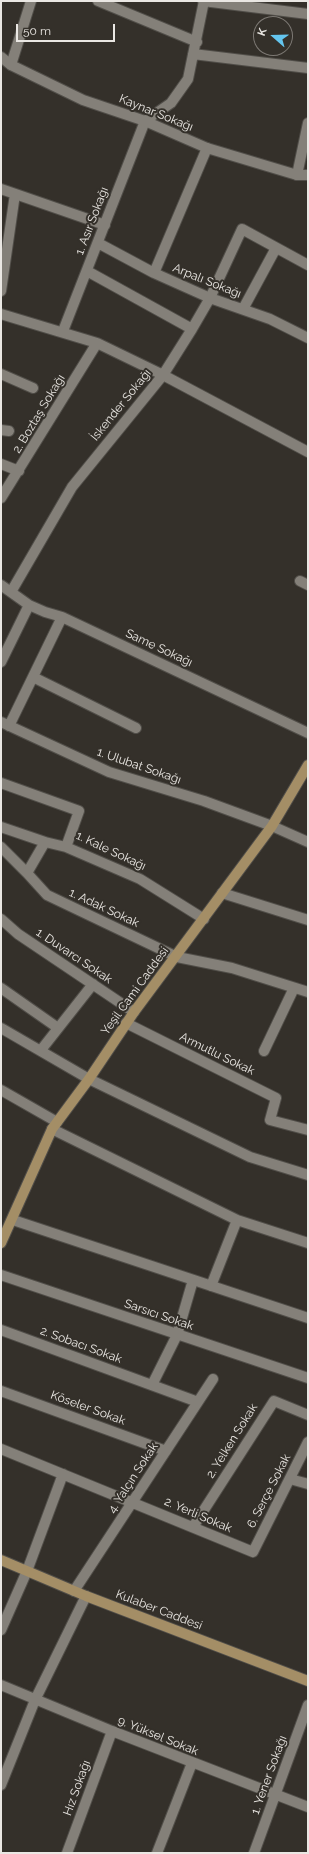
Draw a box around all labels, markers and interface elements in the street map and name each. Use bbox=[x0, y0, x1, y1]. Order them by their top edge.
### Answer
scale bar bbox=[18, 16, 117, 42]
north arrow bbox=[253, 16, 293, 56]
text: 50 m bbox=[23, 24, 51, 38]
text: K bbox=[255, 26, 270, 38]
street label: Kaynar Sokağı bbox=[117, 92, 195, 134]
street label: 1. Asır Sokağı bbox=[72, 185, 112, 257]
street label: Arpalı Sokağı bbox=[171, 261, 243, 301]
street label: İskender Sokağı bbox=[88, 366, 154, 444]
street label: 2. Boztaş Sokağı bbox=[10, 372, 68, 456]
street label: Same Sokağı bbox=[123, 626, 195, 670]
street label: 1. Ulubat Sokağı bbox=[95, 745, 183, 787]
street label: 1. Kale Sokağı bbox=[74, 829, 148, 873]
street label: 1. Adak Sokak bbox=[67, 886, 141, 930]
street label: 1. Duvarcı Sokak bbox=[33, 925, 115, 987]
street label: Yeşil Cami Caddesi bbox=[98, 944, 172, 1038]
street label: Armutlu Sokak bbox=[177, 1030, 257, 1078]
street label: Sarsıcı Sokak bbox=[122, 1296, 196, 1334]
street label: 2. Sobacı Sokak bbox=[38, 1324, 124, 1366]
street label: Köseler Sokak bbox=[49, 1388, 127, 1428]
street label: 2. Yelken Sokak bbox=[203, 1401, 261, 1481]
street label: 4. Yalçın Sokak bbox=[105, 1440, 161, 1516]
street label: 6. Serçe Sokak bbox=[244, 1452, 294, 1530]
street label: 2. Yerli Sokak bbox=[162, 1494, 234, 1536]
street label: Kulaber Caddesi bbox=[114, 1587, 204, 1633]
street label: 9. Yüksel Sokak bbox=[116, 1713, 200, 1759]
street label: 1. Yener Sokağı bbox=[248, 1734, 290, 1816]
street label: Hız Sokağı bbox=[60, 1758, 94, 1818]

